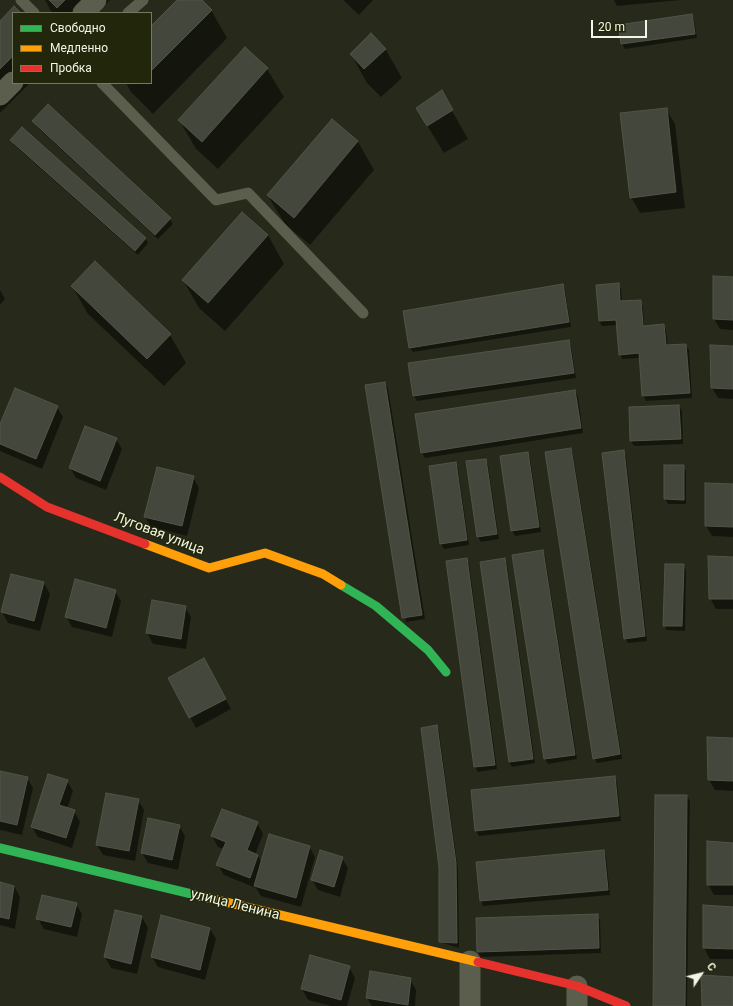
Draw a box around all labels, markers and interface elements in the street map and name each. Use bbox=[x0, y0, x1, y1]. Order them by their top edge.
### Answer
legend bbox=[12, 12, 152, 84]
scale bar bbox=[593, 12, 649, 38]
text: 20 m bbox=[598, 20, 625, 34]
text: Свободно bbox=[50, 21, 106, 35]
text: Медленно bbox=[50, 41, 108, 55]
text: Пробка bbox=[50, 61, 92, 75]
street label: Луговая улица bbox=[111, 509, 207, 559]
street label: улица Ленина bbox=[189, 886, 281, 924]
north arrow bbox=[681, 954, 721, 994]
text: С bbox=[704, 960, 719, 974]

